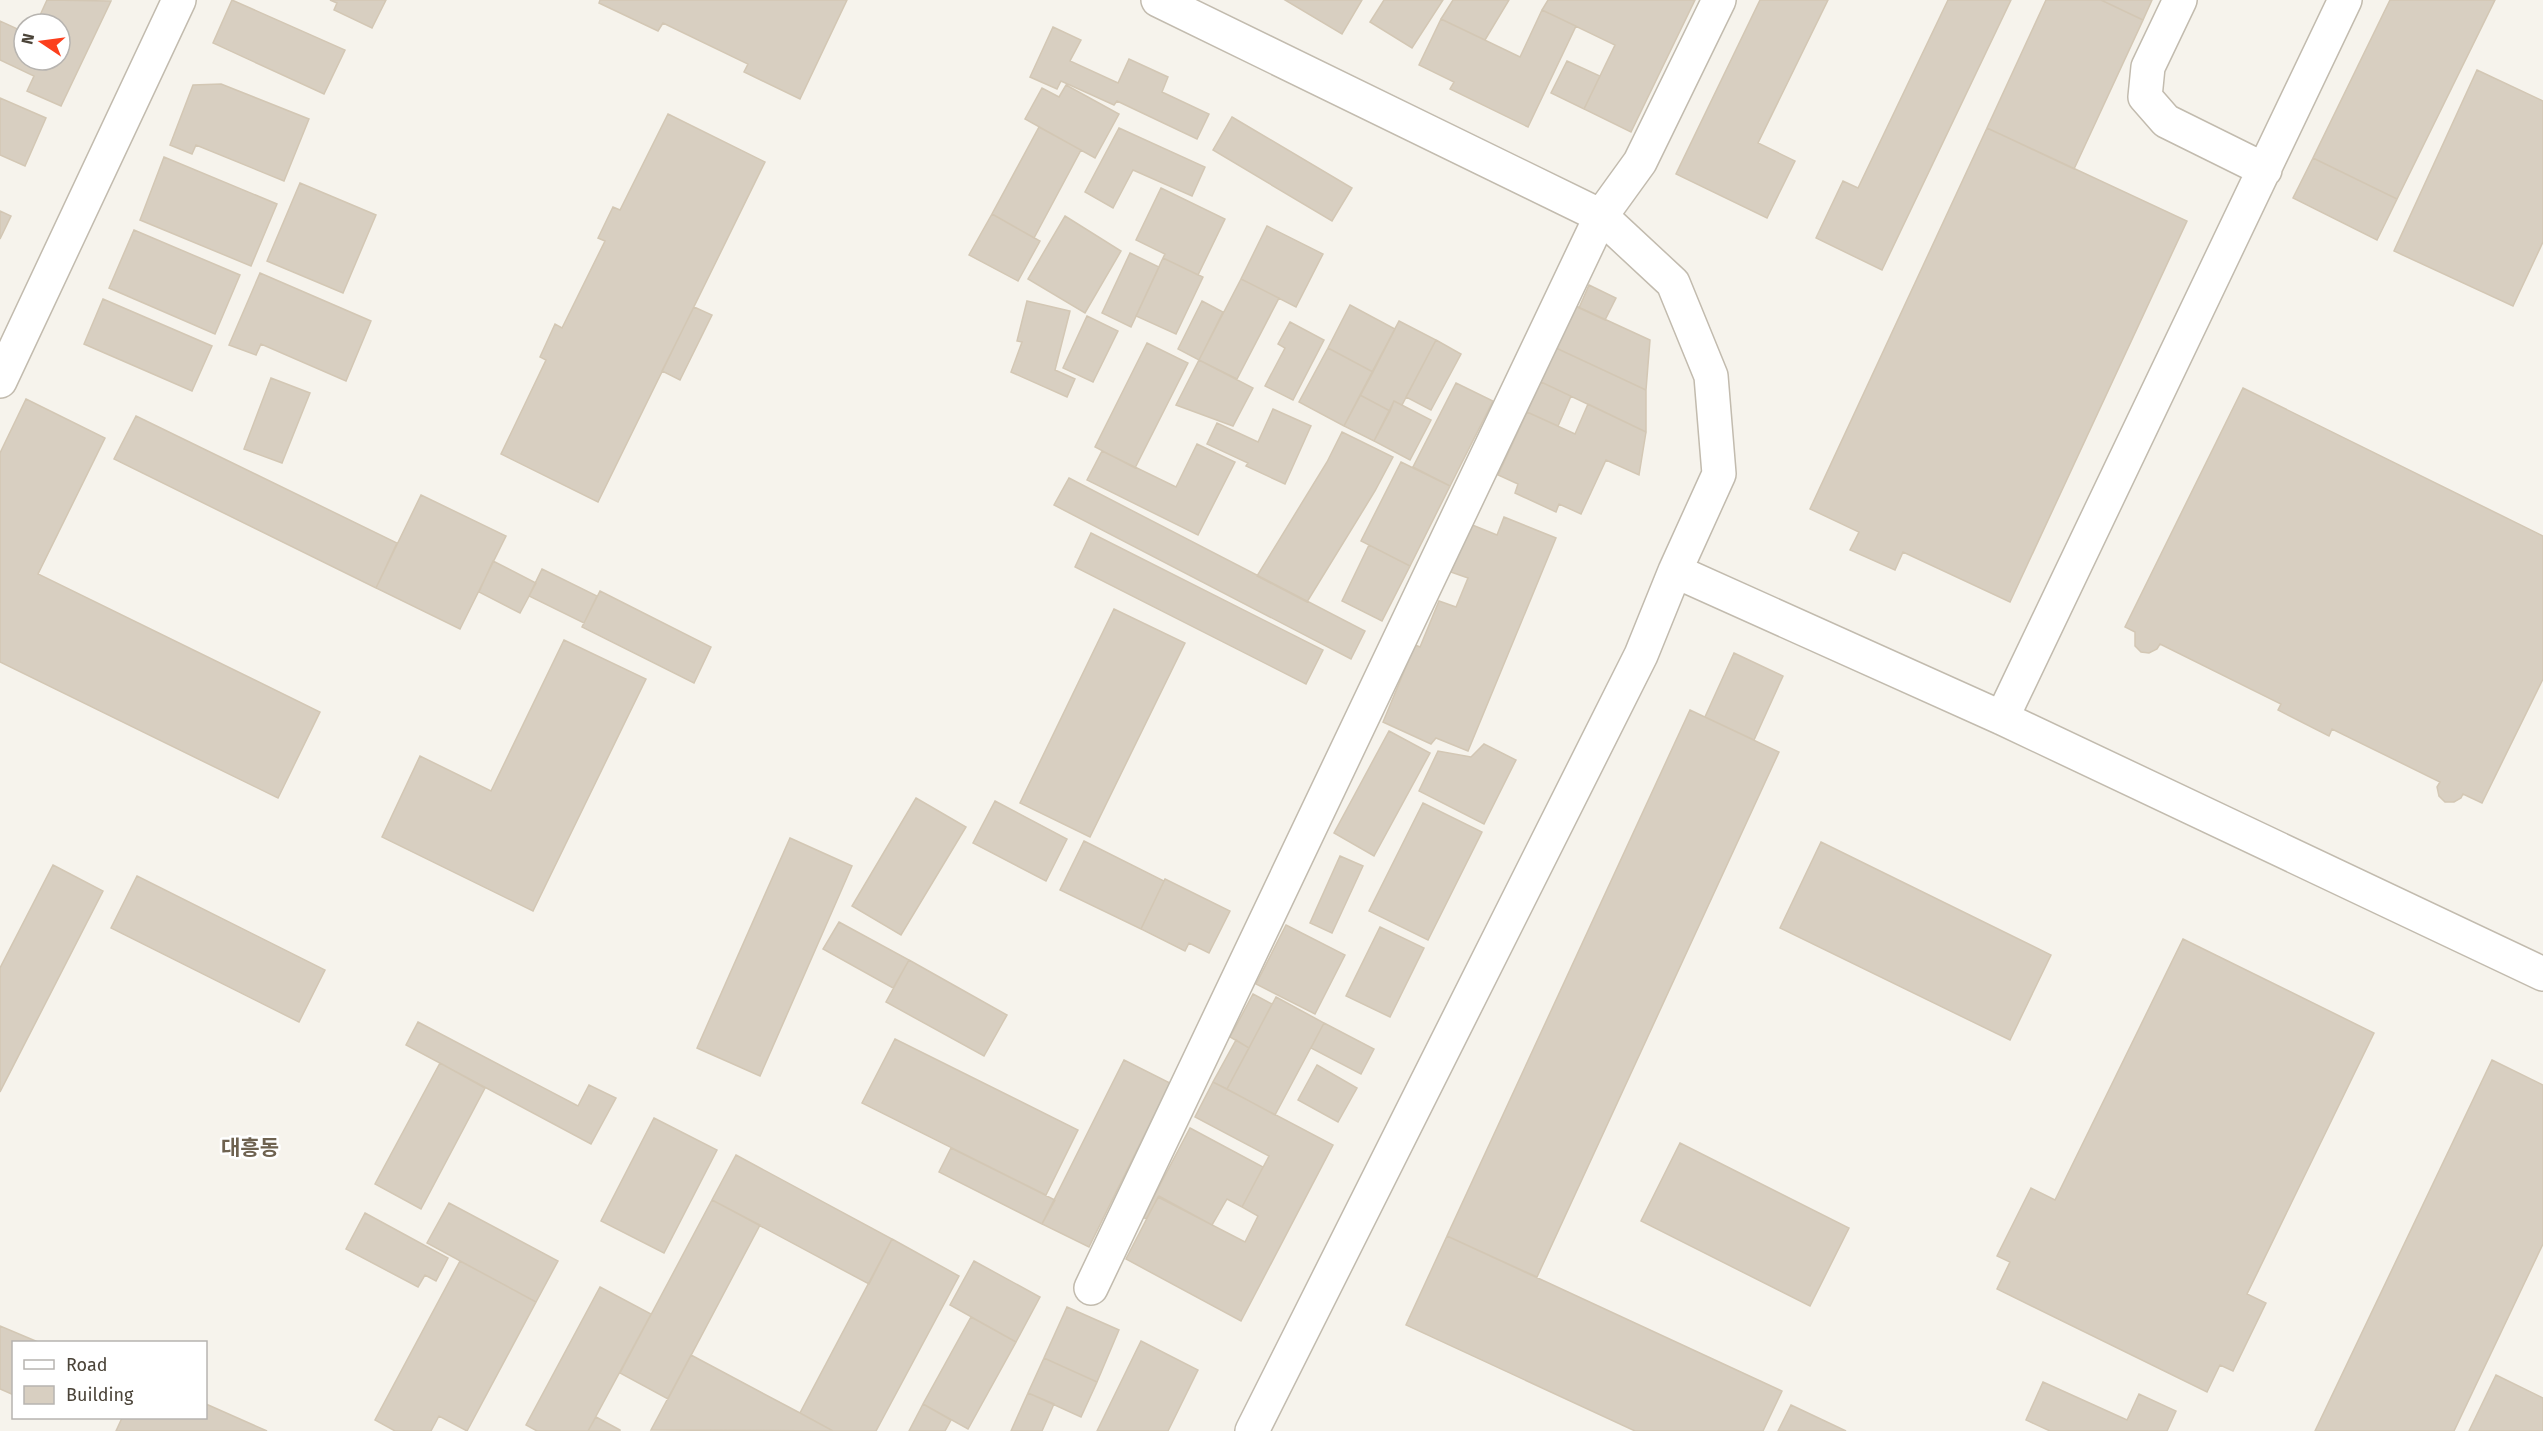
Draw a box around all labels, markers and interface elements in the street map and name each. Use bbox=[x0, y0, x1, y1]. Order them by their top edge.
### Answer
north arrow bbox=[12, 12, 72, 72]
text: N bbox=[17, 31, 38, 46]
district label: 대흥동 bbox=[221, 1135, 279, 1161]
legend bbox=[12, 1341, 207, 1419]
text: Road bbox=[66, 1354, 108, 1376]
text: Building bbox=[66, 1384, 134, 1406]

